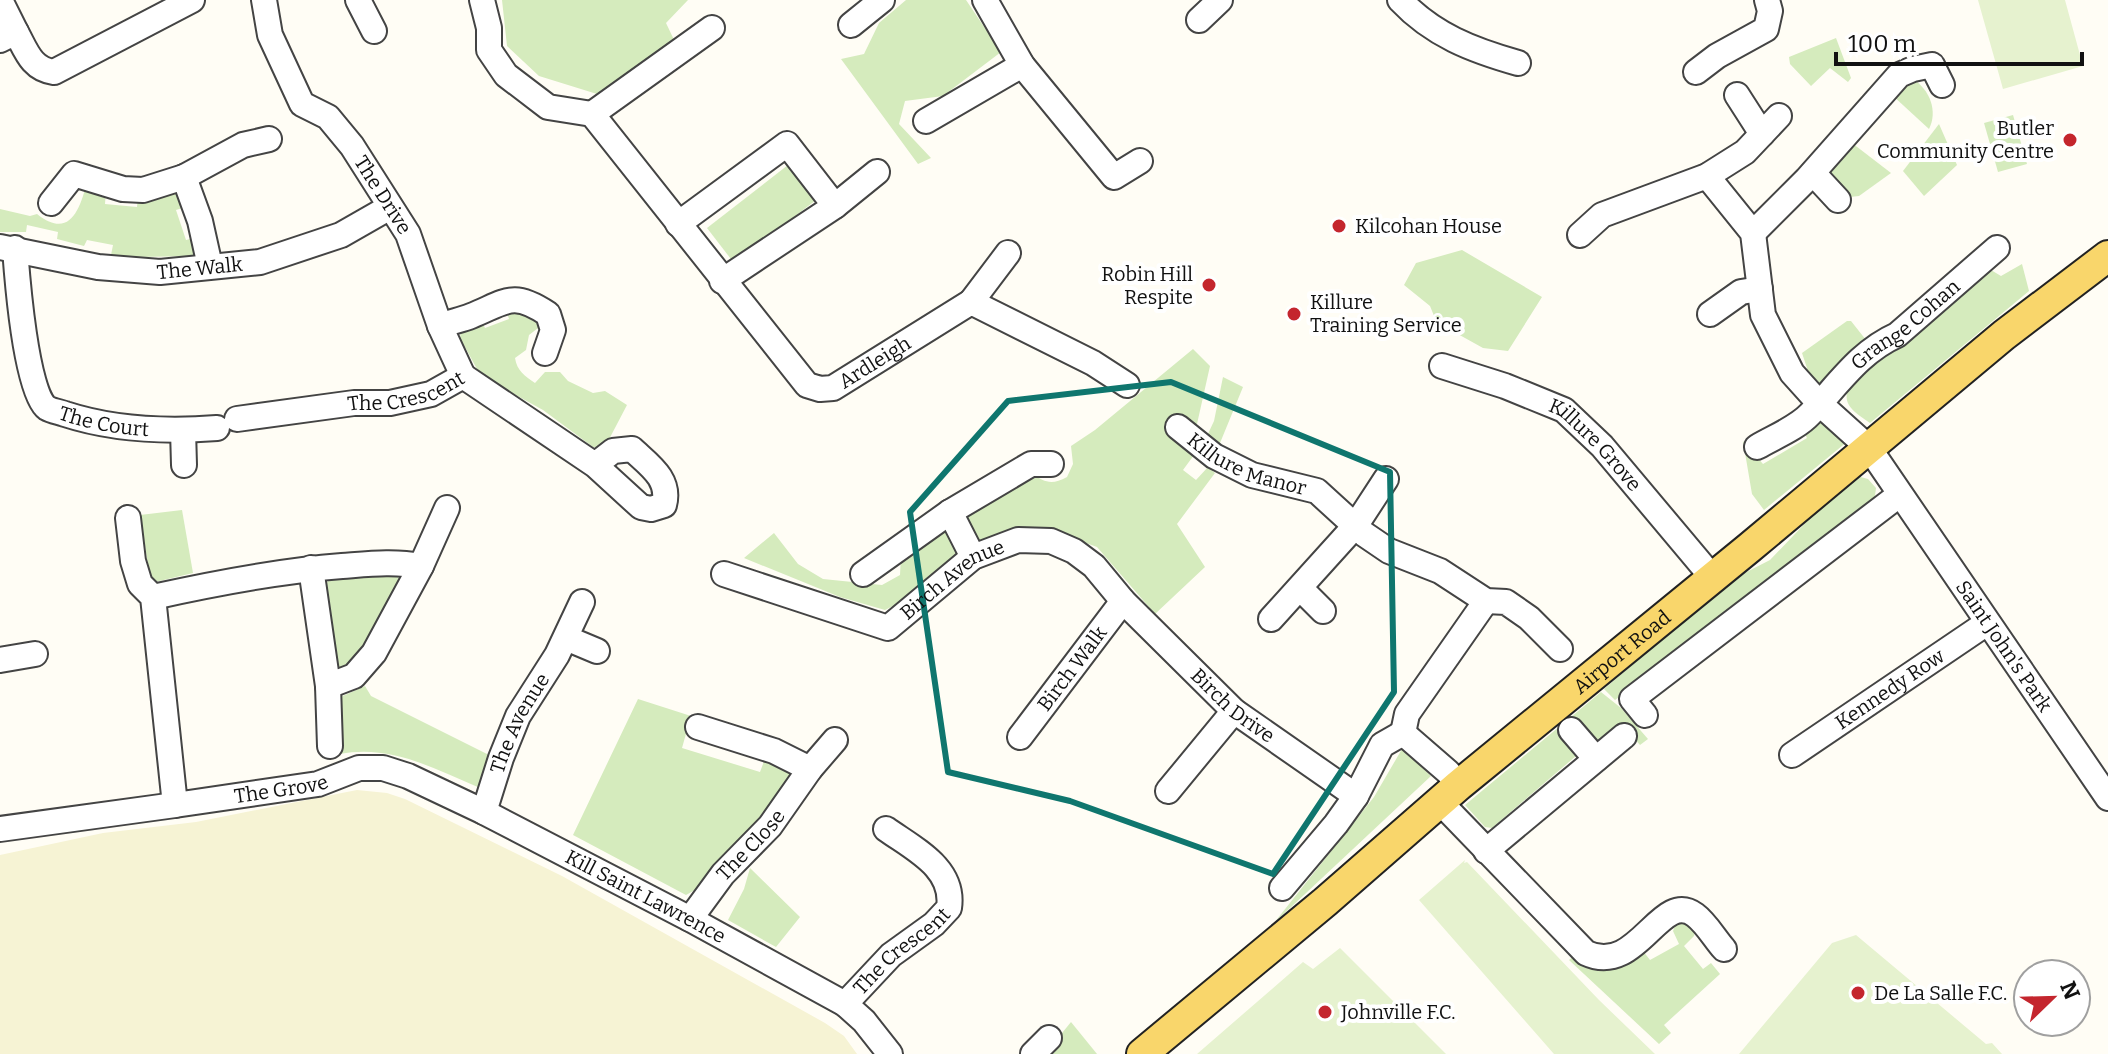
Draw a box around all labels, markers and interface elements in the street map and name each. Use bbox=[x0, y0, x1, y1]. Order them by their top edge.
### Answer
scale bar bbox=[1836, 16, 2082, 66]
text: 100 m bbox=[1848, 30, 1916, 58]
place label: Butler Community Centre bbox=[1877, 116, 2054, 163]
marker: Butler Community Centre bbox=[2061, 131, 2079, 149]
street label: The Drive bbox=[349, 151, 417, 238]
place label: Kilcohan House bbox=[1355, 214, 1502, 238]
marker: Kilcohan House bbox=[1330, 217, 1348, 235]
street label: The Walk bbox=[156, 252, 244, 284]
place label: Robin Hill Respite bbox=[1101, 262, 1193, 309]
street label: Grange Cohan bbox=[1846, 274, 1965, 375]
marker: Robin Hill Respite bbox=[1200, 276, 1218, 294]
place label: Killure Training Service bbox=[1310, 290, 1462, 337]
marker: Killure Training Service bbox=[1285, 305, 1303, 323]
street label: Ardleigh bbox=[834, 330, 915, 393]
street label: The Crescent bbox=[346, 366, 469, 416]
street label: Killure Grove bbox=[1546, 393, 1647, 496]
street label: The Court bbox=[56, 401, 150, 441]
street label: Killure Manor bbox=[1183, 428, 1309, 500]
street label: Birch Avenue bbox=[895, 534, 1008, 625]
street label: Saint John's Park bbox=[1951, 576, 2058, 717]
street label: Airport Road bbox=[1568, 605, 1675, 699]
street label: Birch Walk bbox=[1032, 621, 1112, 716]
street label: Kennedy Row bbox=[1831, 643, 1950, 734]
street label: Birch Drive bbox=[1186, 663, 1279, 748]
street label: The Avenue bbox=[485, 669, 554, 776]
street label: The Grove bbox=[233, 769, 331, 808]
street label: The Close bbox=[711, 805, 790, 885]
street label: Kill Saint Lawrence bbox=[561, 844, 730, 948]
street label: The Crescent bbox=[848, 903, 955, 999]
north arrow bbox=[2012, 958, 2092, 1038]
text: N bbox=[2054, 977, 2086, 1003]
place label: De La Salle F.C. bbox=[1874, 981, 2007, 1005]
marker: De La Salle F.C. bbox=[1849, 984, 1867, 1002]
place label: Johnville F.C. bbox=[1340, 1000, 1456, 1024]
marker: Johnville F.C. bbox=[1316, 1003, 1334, 1021]

